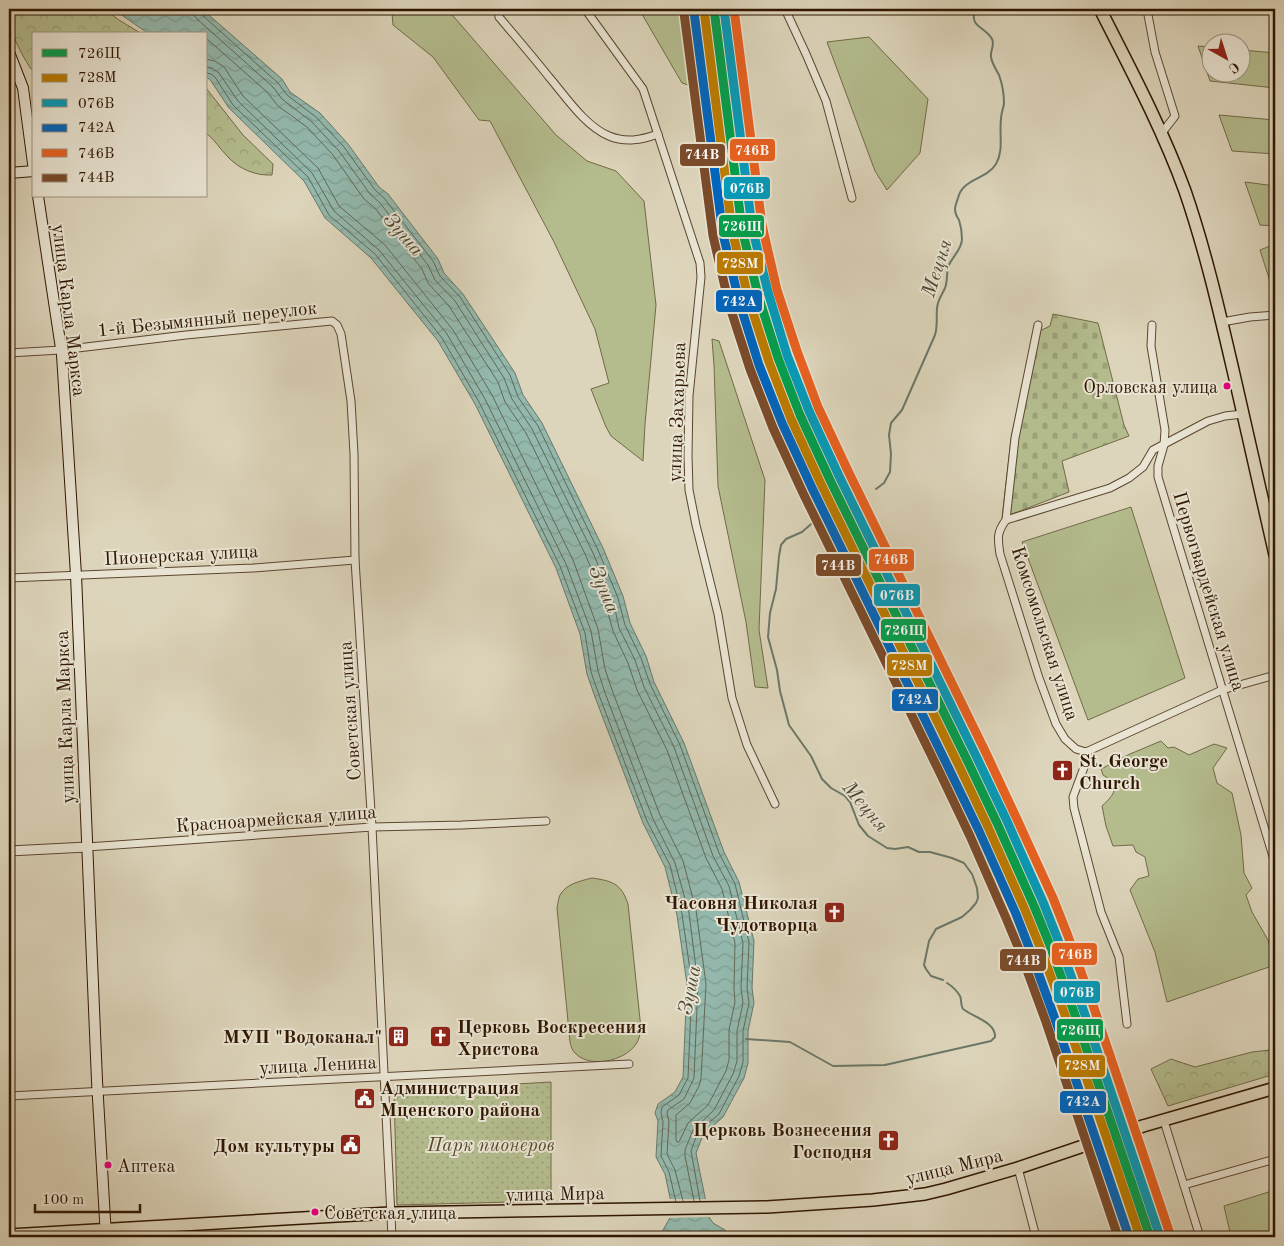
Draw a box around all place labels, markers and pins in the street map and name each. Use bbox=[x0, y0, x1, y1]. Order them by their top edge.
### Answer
place label: Орловская улица bbox=[1083, 379, 1218, 397]
marker: Орловская улица bbox=[1222, 381, 1232, 391]
place label: St. George Church bbox=[1079, 753, 1168, 794]
church icon: St. George Church bbox=[1051, 759, 1075, 783]
place label: Часовня Николая Чудотворца bbox=[664, 895, 818, 936]
church icon: Часовня Николая Чудотворца bbox=[822, 901, 846, 925]
place label: Церковь Воскресения Христова bbox=[457, 1019, 647, 1060]
building icon: МУП "Водоканал" bbox=[386, 1024, 410, 1048]
church icon: Церковь Воскресения Христова bbox=[429, 1025, 453, 1049]
place label: МУП "Водоканал" bbox=[223, 1029, 382, 1048]
place label: Администрация Мценского района bbox=[380, 1080, 540, 1121]
public building icon: Администрация Мценского района bbox=[352, 1086, 376, 1110]
place label: Церковь Вознесения Господня bbox=[693, 1122, 872, 1163]
church icon: Церковь Вознесения Господня bbox=[876, 1128, 900, 1152]
public building icon: Дом культуры bbox=[339, 1133, 363, 1157]
place label: Дом культуры bbox=[213, 1138, 335, 1157]
place label: Аптека bbox=[117, 1158, 175, 1176]
marker: Аптека bbox=[103, 1160, 113, 1170]
place label: Советская улица bbox=[324, 1205, 457, 1223]
marker: Советская улица bbox=[310, 1207, 320, 1217]

